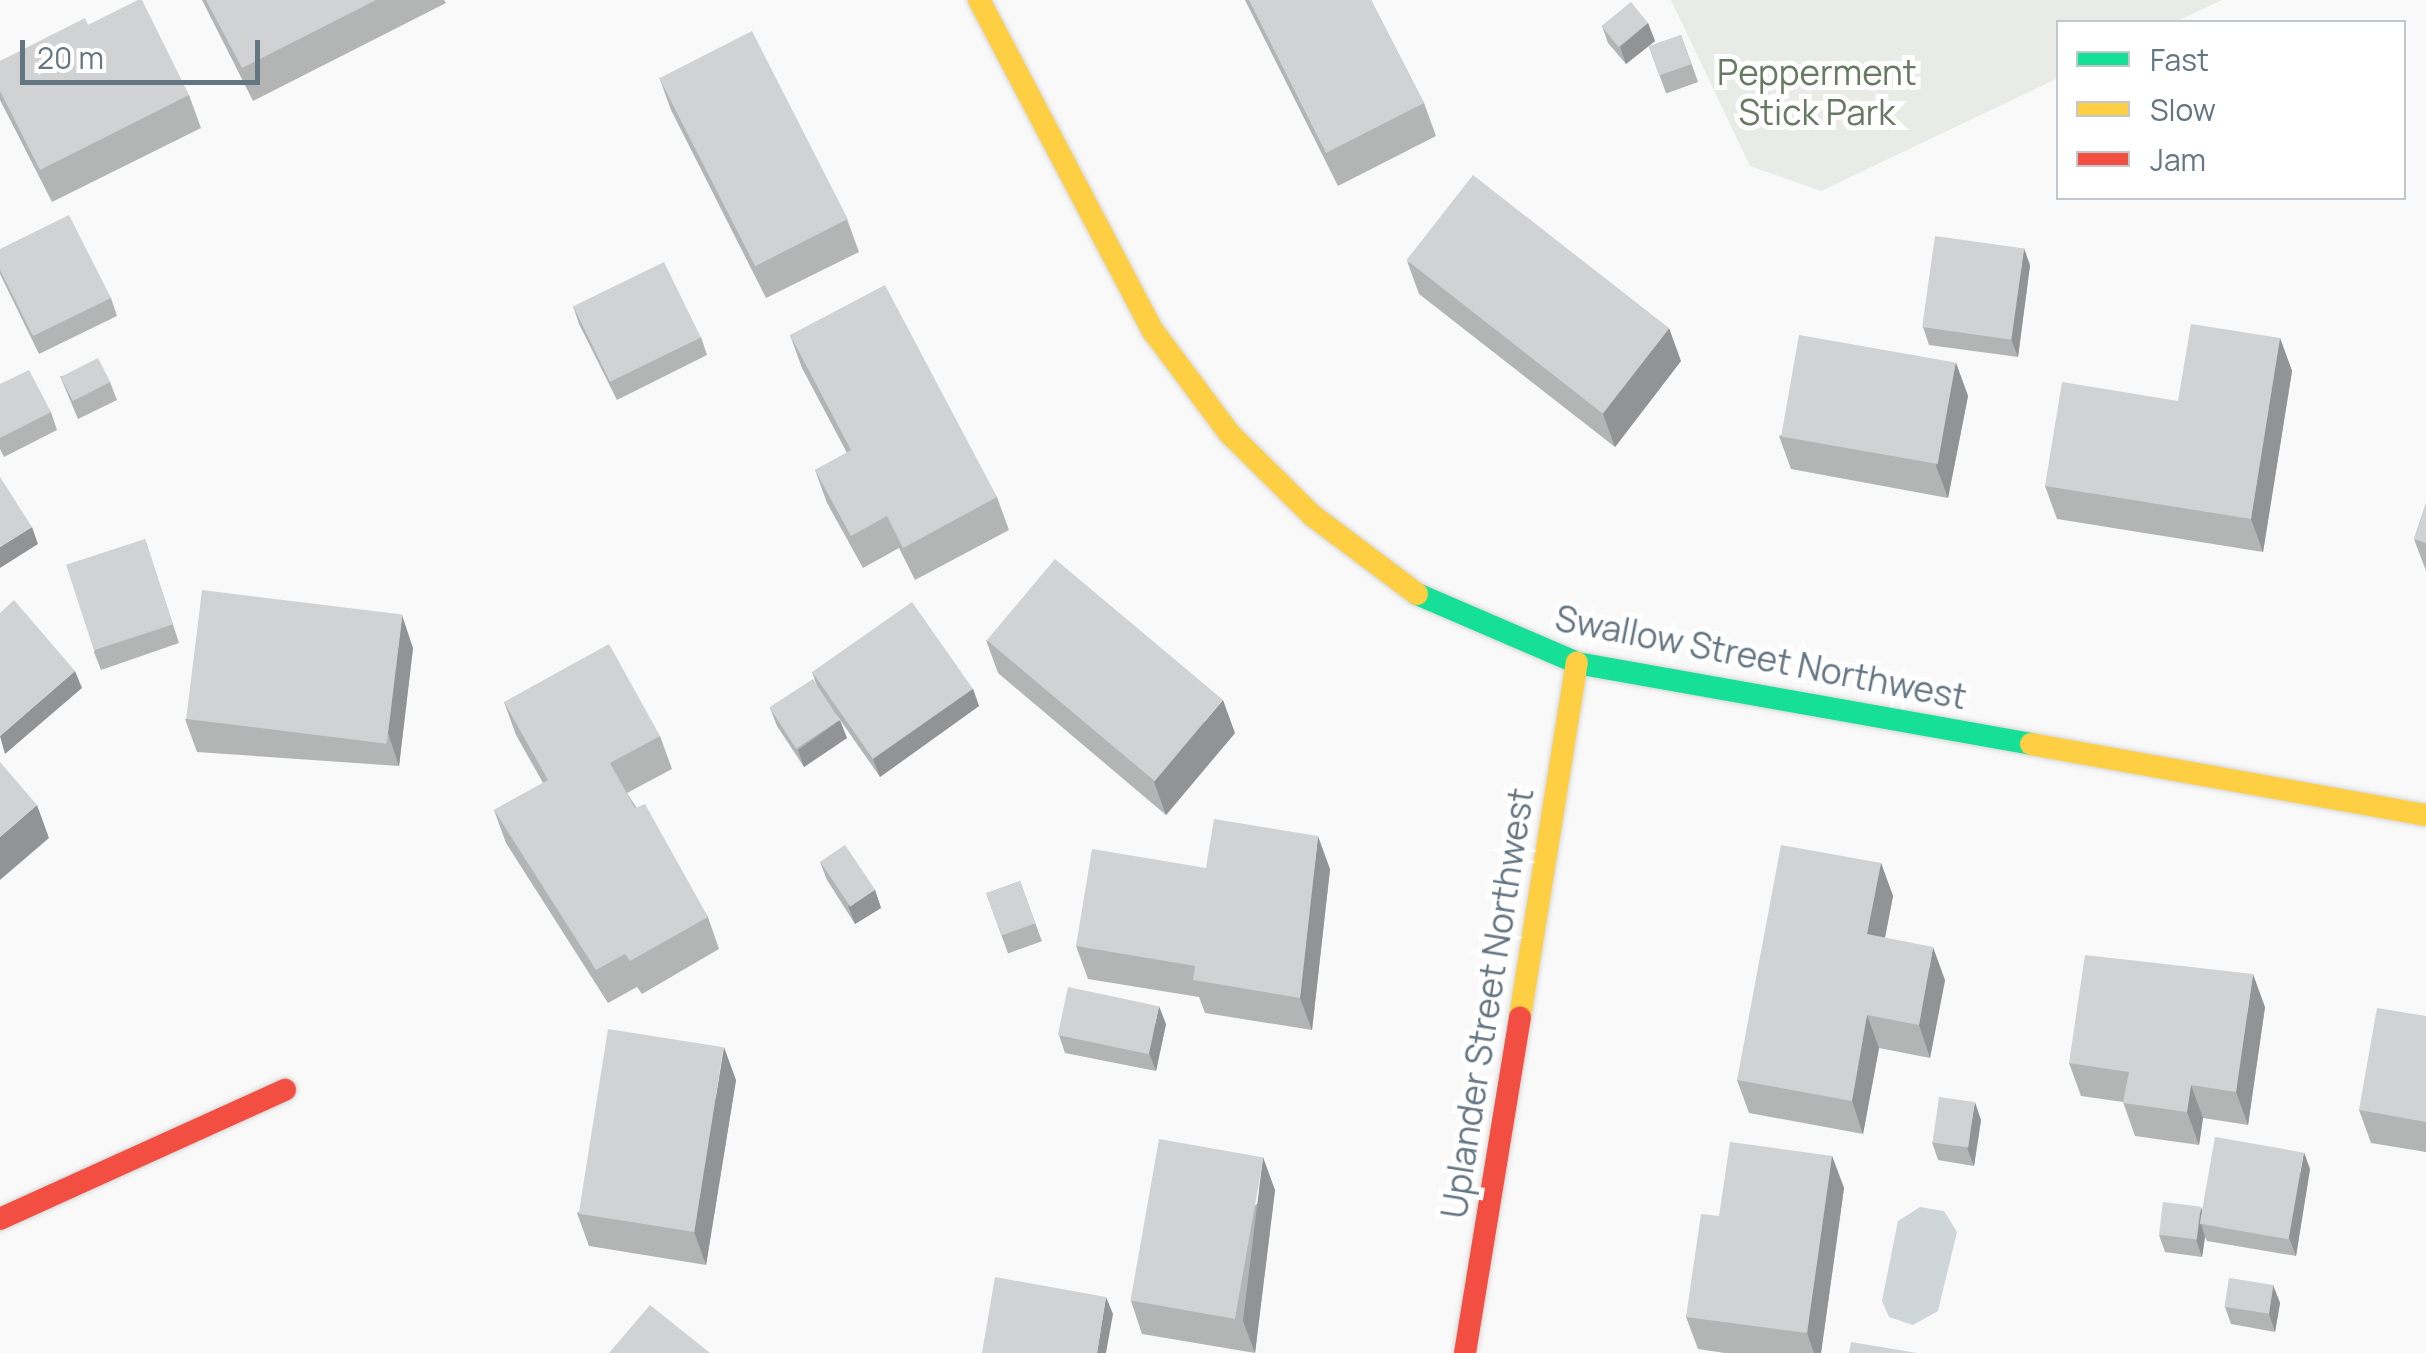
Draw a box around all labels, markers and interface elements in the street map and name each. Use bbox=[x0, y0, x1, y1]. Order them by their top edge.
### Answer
scale bar bbox=[25, 20, 265, 82]
legend bbox=[2056, 20, 2406, 200]
text: 20 m bbox=[37, 37, 104, 78]
text: Fast bbox=[2150, 39, 2209, 80]
park label: Pepperment Stick Park bbox=[1717, 51, 1917, 133]
text: Slow bbox=[2150, 89, 2216, 130]
text: Jam bbox=[2150, 139, 2206, 180]
street label: Swallow Street Northwest bbox=[1552, 597, 1970, 717]
street label: Uplander Street Northwest bbox=[1432, 785, 1542, 1221]

